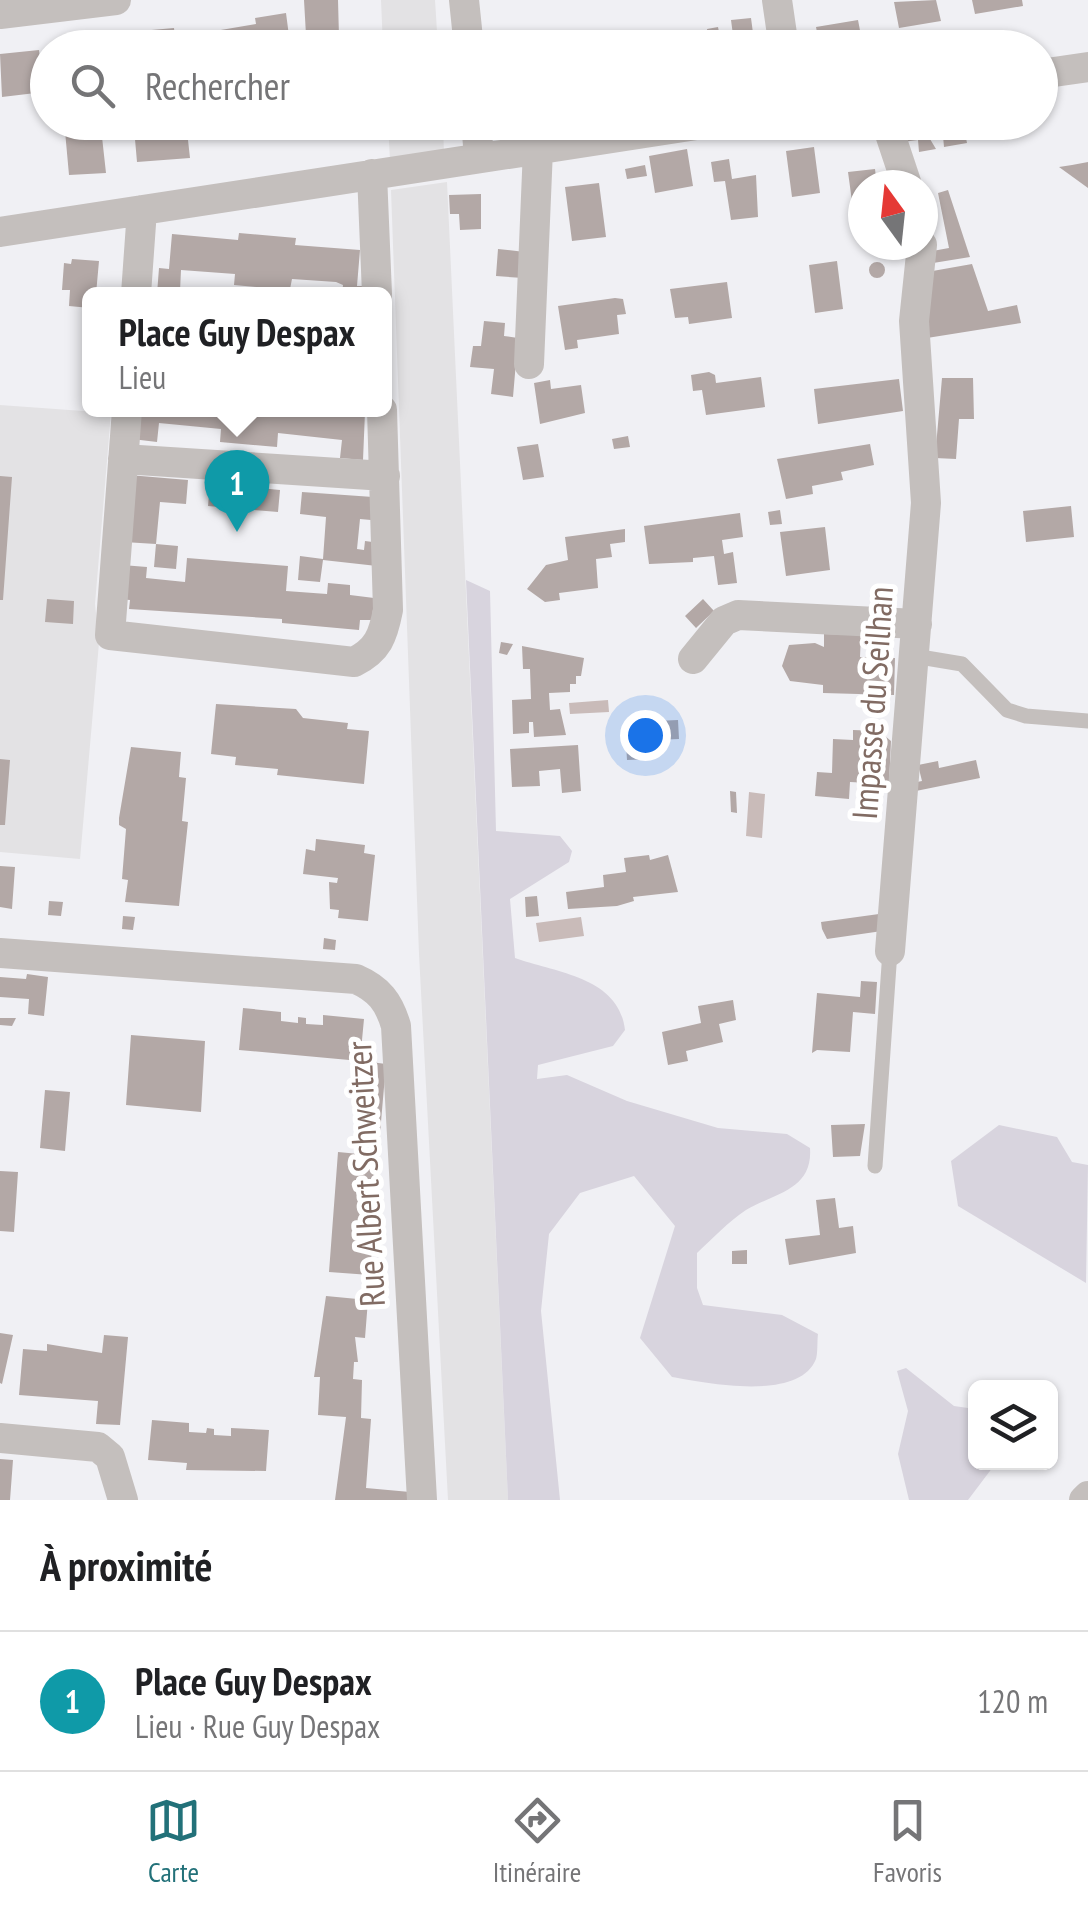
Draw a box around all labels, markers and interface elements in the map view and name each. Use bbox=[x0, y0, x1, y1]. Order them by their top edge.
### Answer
search box bbox=[30, 30, 1058, 140]
icon: search bbox=[65, 58, 120, 113]
text: Rechercher bbox=[145, 61, 290, 110]
north arrow bbox=[848, 170, 938, 260]
popup bbox=[82, 287, 392, 417]
text: Place Guy Despax bbox=[119, 307, 355, 356]
text: Lieu bbox=[119, 356, 166, 398]
pin: 1 bbox=[204, 450, 270, 532]
street label: Impasse du Seilhan bbox=[841, 585, 903, 821]
your location bbox=[620, 710, 671, 761]
street label: Rue Albert Schweitzer bbox=[335, 1040, 395, 1308]
map controls bbox=[968, 1380, 1058, 1470]
button: layers bbox=[968, 1380, 1058, 1470]
text: À proximité bbox=[40, 1538, 212, 1593]
text: Place Guy Despax bbox=[135, 1656, 372, 1705]
text: 1 bbox=[65, 1680, 80, 1722]
text: 120 m bbox=[977, 1680, 1048, 1722]
text: Lieu · Rue Guy Despax bbox=[135, 1705, 380, 1747]
tab: Carte bbox=[146, 1793, 201, 1890]
tab: Itinéraire bbox=[493, 1793, 581, 1890]
tab: Favoris bbox=[873, 1793, 942, 1890]

